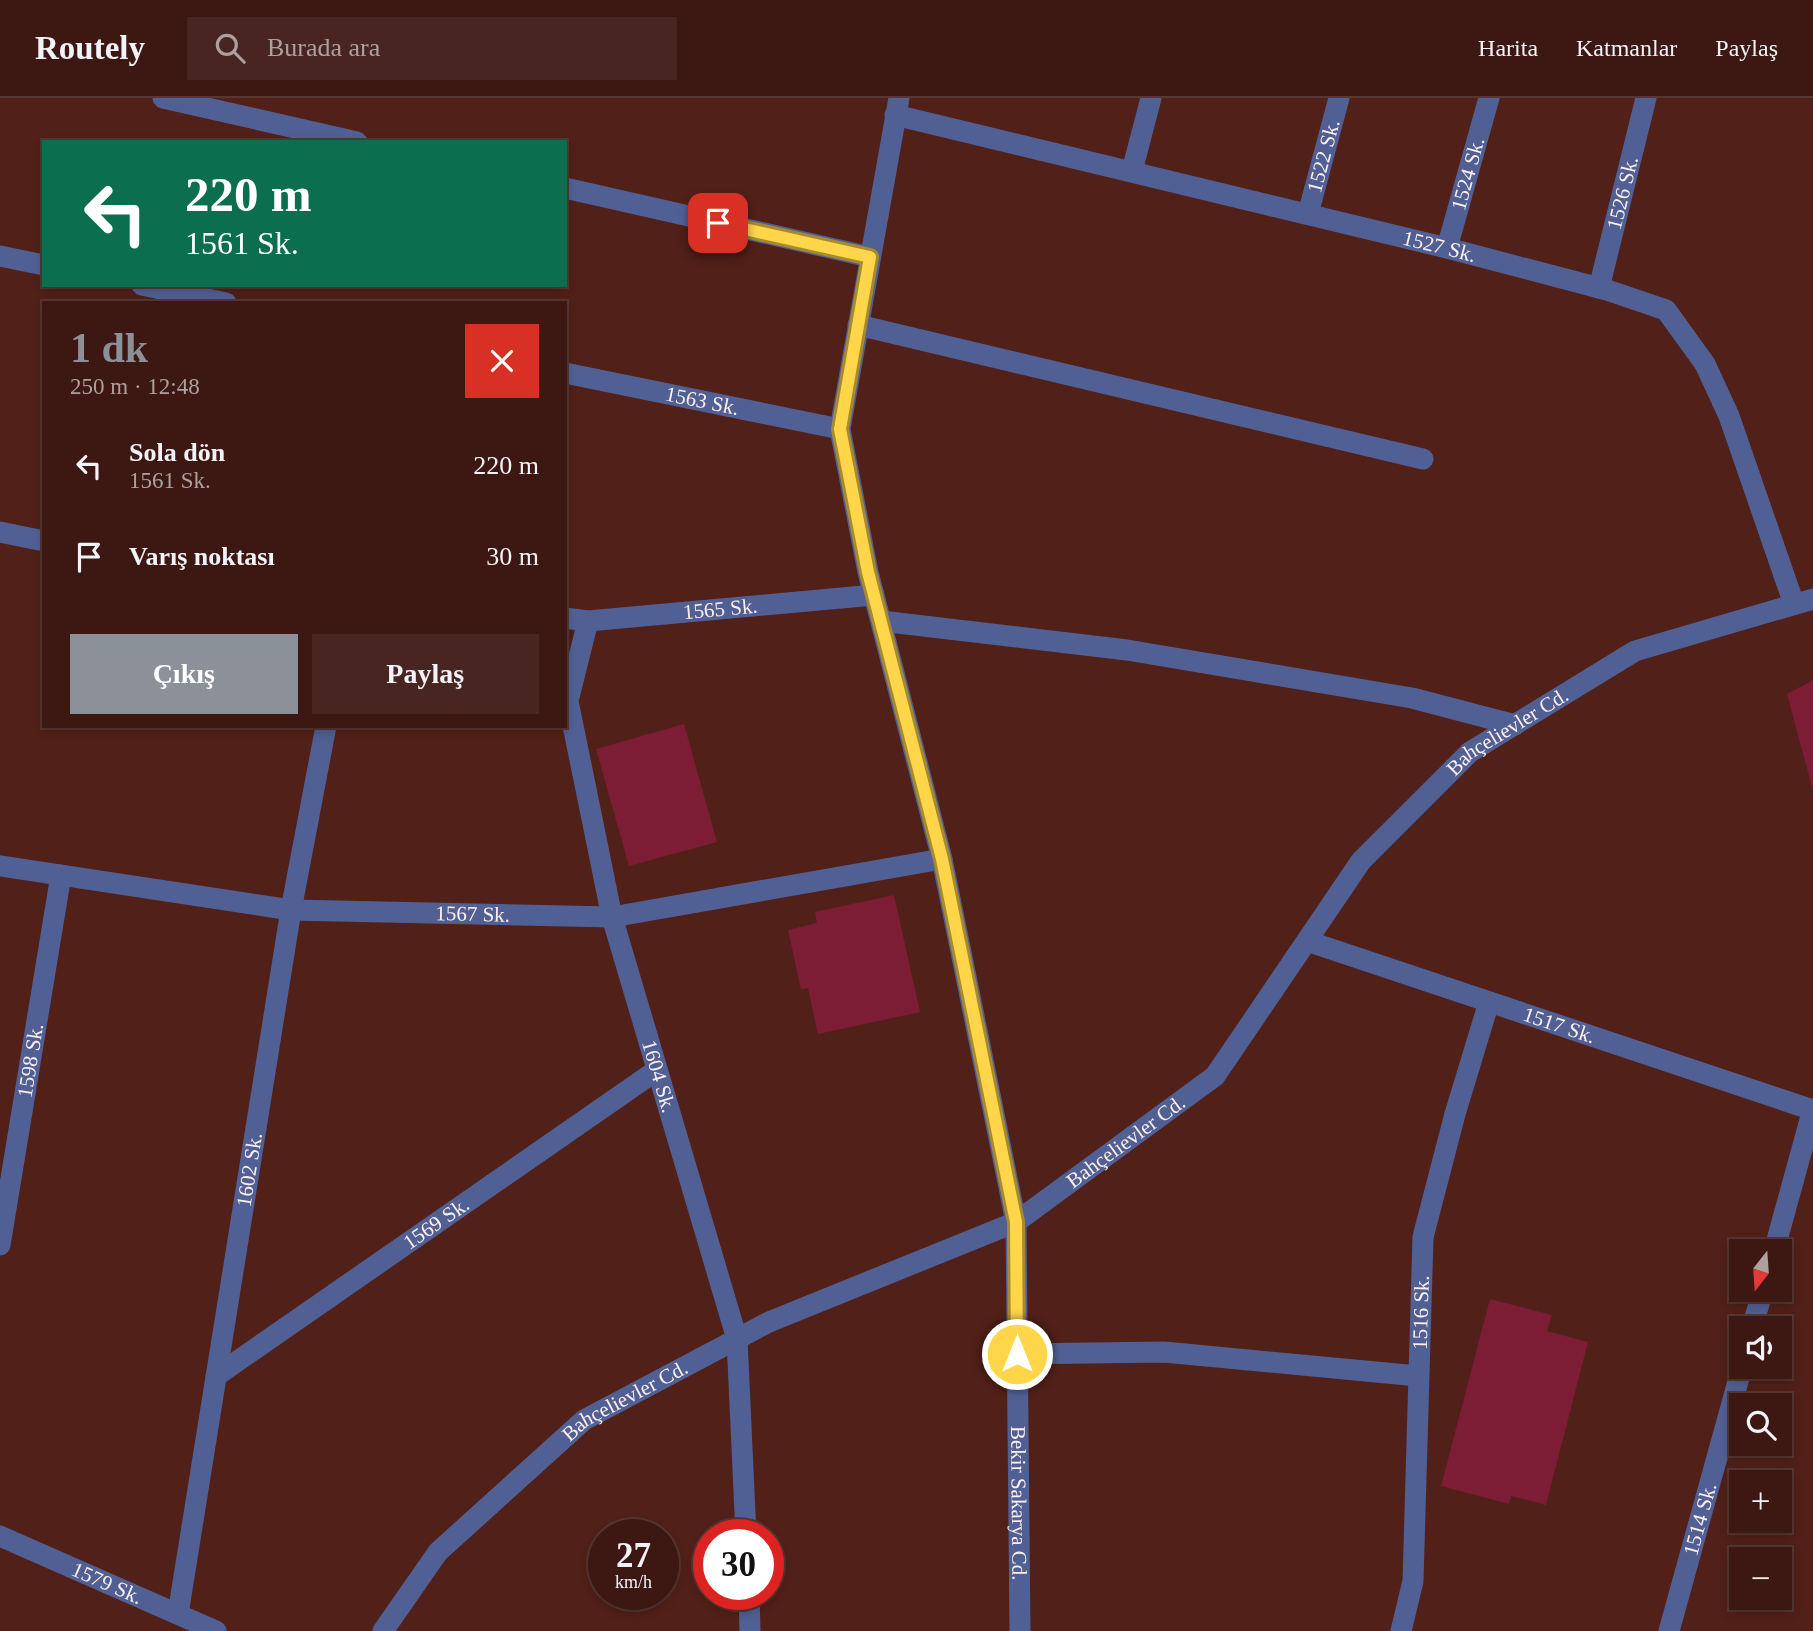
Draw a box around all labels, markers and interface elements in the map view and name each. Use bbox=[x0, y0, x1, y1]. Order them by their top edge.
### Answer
search box bbox=[187, 17, 677, 80]
icon: search bbox=[211, 29, 249, 67]
text: Routely bbox=[35, 30, 145, 66]
text: Burada ara bbox=[267, 33, 380, 62]
text: Harita bbox=[1478, 35, 1538, 61]
text: Katmanlar bbox=[1576, 35, 1677, 61]
text: Paylaş bbox=[1715, 35, 1778, 61]
street label: 1522 Sk. bbox=[1302, 117, 1345, 195]
street label: 1524 Sk. bbox=[1446, 135, 1489, 213]
street label: 1526 Sk. bbox=[1602, 154, 1643, 232]
text: 220 m bbox=[185, 167, 312, 222]
icon: left bbox=[70, 168, 161, 259]
pin bbox=[688, 193, 748, 253]
icon: arrive bbox=[699, 204, 737, 242]
text: 1561 Sk. bbox=[185, 225, 299, 261]
street label: 1527 Sk. bbox=[1400, 226, 1479, 267]
button: close bbox=[465, 324, 539, 398]
text: 1 dk bbox=[70, 325, 148, 371]
text: 250 m · 12:48 bbox=[70, 374, 200, 399]
street label: 1563 Sk. bbox=[663, 382, 741, 420]
text: Sola dön bbox=[129, 438, 225, 467]
icon: left bbox=[70, 447, 108, 485]
text: 220 m bbox=[473, 451, 539, 480]
text: 1561 Sk. bbox=[129, 468, 211, 493]
icon: arrive bbox=[70, 538, 108, 576]
text: Varış noktası bbox=[129, 542, 275, 571]
text: 30 m bbox=[486, 542, 539, 571]
street label: 1565 Sk. bbox=[682, 594, 759, 624]
button: Çıkış bbox=[70, 634, 298, 714]
button: Paylaş bbox=[312, 634, 539, 714]
street label: Bahçelievler Cd. bbox=[1441, 683, 1573, 781]
street label: 1567 Sk. bbox=[435, 901, 510, 927]
street label: 1517 Sk. bbox=[1520, 1002, 1599, 1048]
street label: 1598 Sk. bbox=[13, 1022, 48, 1099]
street label: 1604 Sk. bbox=[637, 1037, 681, 1115]
street label: Bahçelievler Cd. bbox=[1062, 1090, 1190, 1193]
street label: 1602 Sk. bbox=[232, 1131, 267, 1208]
street label: 1569 Sk. bbox=[399, 1192, 474, 1254]
north arrow bbox=[1729, 1239, 1792, 1302]
map controls bbox=[1729, 1239, 1792, 1610]
street label: 1516 Sk. bbox=[1408, 1275, 1434, 1350]
button: sound bbox=[1729, 1316, 1792, 1379]
position arrow bbox=[980, 1317, 1054, 1391]
street label: Bahçelievler Cd. bbox=[557, 1355, 692, 1446]
button: search bbox=[1729, 1393, 1792, 1456]
street label: Bekir Sakarya Cd. bbox=[1006, 1426, 1032, 1581]
button: + bbox=[1729, 1470, 1792, 1533]
street label: 1514 Sk. bbox=[1678, 1480, 1721, 1558]
speed limit sign: 30 bbox=[693, 1519, 784, 1610]
text: 27 bbox=[616, 1536, 651, 1575]
button: − bbox=[1729, 1547, 1792, 1610]
street label: 1579 Sk. bbox=[68, 1557, 146, 1609]
text: km/h bbox=[615, 1572, 652, 1592]

